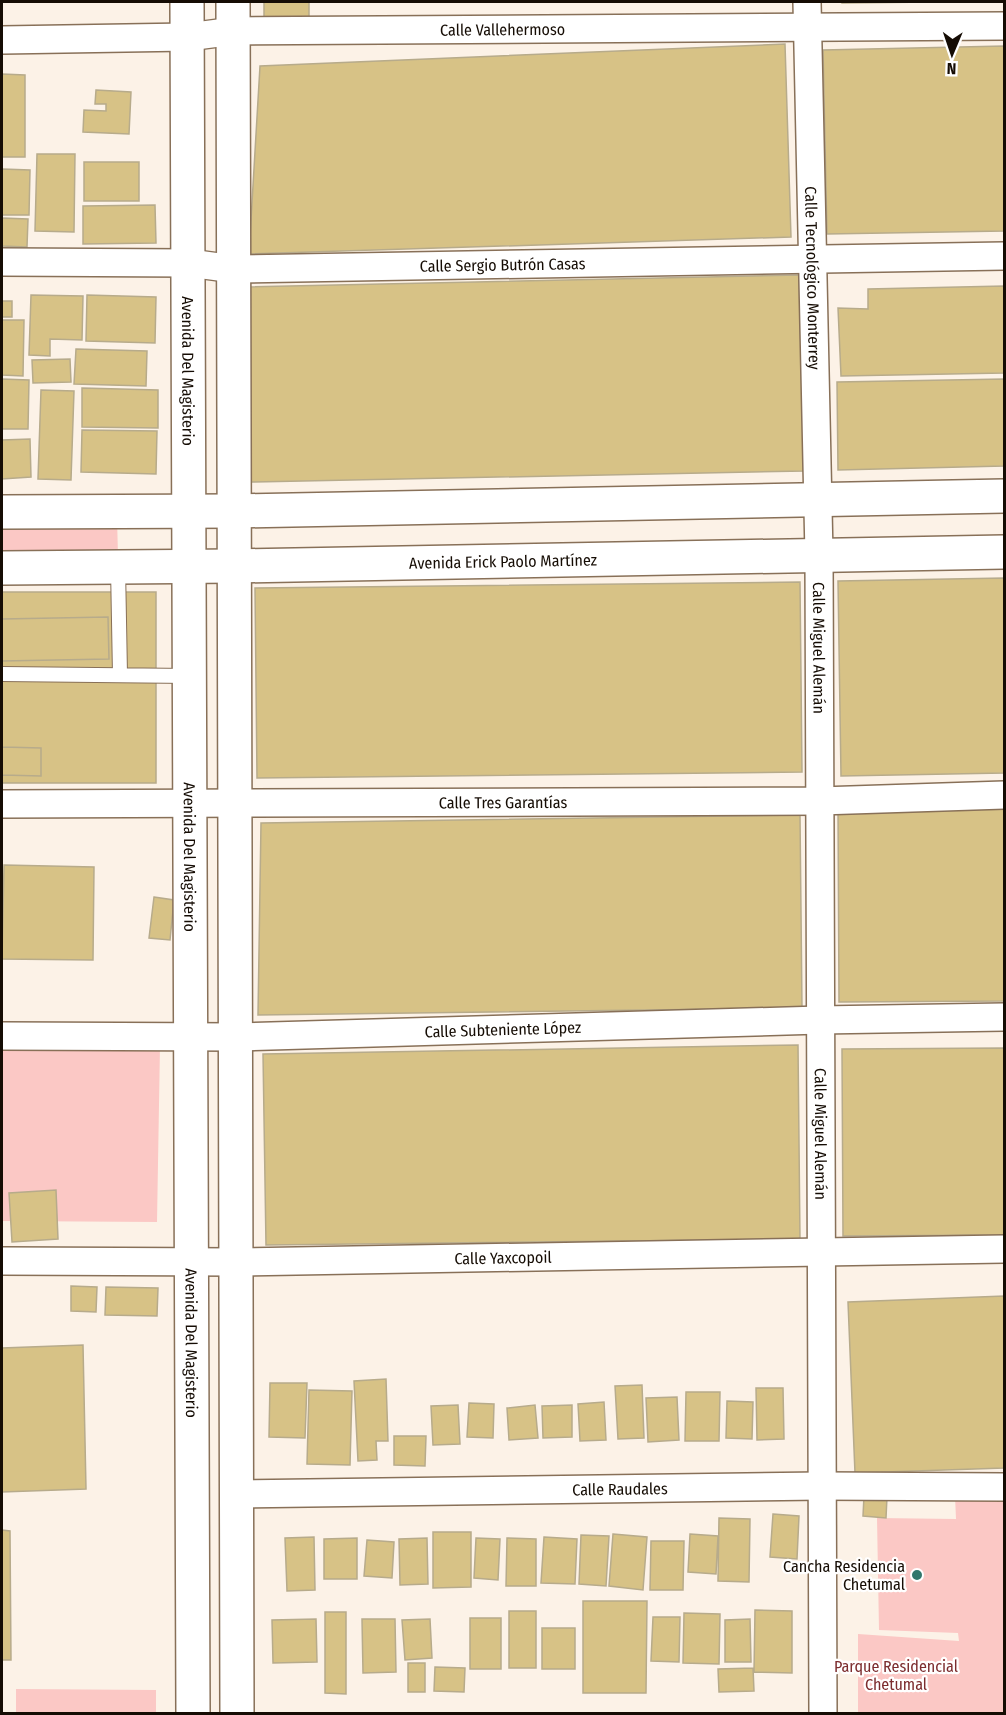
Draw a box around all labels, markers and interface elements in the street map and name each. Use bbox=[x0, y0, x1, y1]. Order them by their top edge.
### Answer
street label: Calle Vallehermoso bbox=[440, 19, 565, 39]
north arrow bbox=[922, 24, 982, 84]
text: N bbox=[946, 59, 957, 78]
street label: Calle Tecnológico Monterrey bbox=[801, 186, 824, 371]
street label: Calle Sergio Butrón Casas bbox=[419, 254, 586, 275]
street label: Avenida Del Magisterio bbox=[179, 296, 198, 446]
street label: Avenida Erick Paolo Martínez bbox=[409, 550, 597, 572]
street label: Calle Miguel Alemán bbox=[810, 582, 829, 714]
street label: Avenida Del Magisterio bbox=[180, 782, 200, 932]
street label: Calle Tres Garantías bbox=[439, 792, 567, 812]
street label: Calle Subteniente López bbox=[424, 1017, 582, 1041]
street label: Calle Miguel Alemán bbox=[811, 1068, 831, 1200]
street label: Calle Yaxcopoil bbox=[454, 1247, 552, 1268]
street label: Avenida Del Magisterio bbox=[182, 1268, 201, 1418]
street label: Calle Raudales bbox=[572, 1479, 668, 1499]
place label: Cancha Residencia Chetumal bbox=[783, 1557, 905, 1594]
marker: Cancha Residencia Chetumal bbox=[910, 1568, 924, 1582]
park label: Parque Residencial Chetumal bbox=[834, 1657, 958, 1694]

